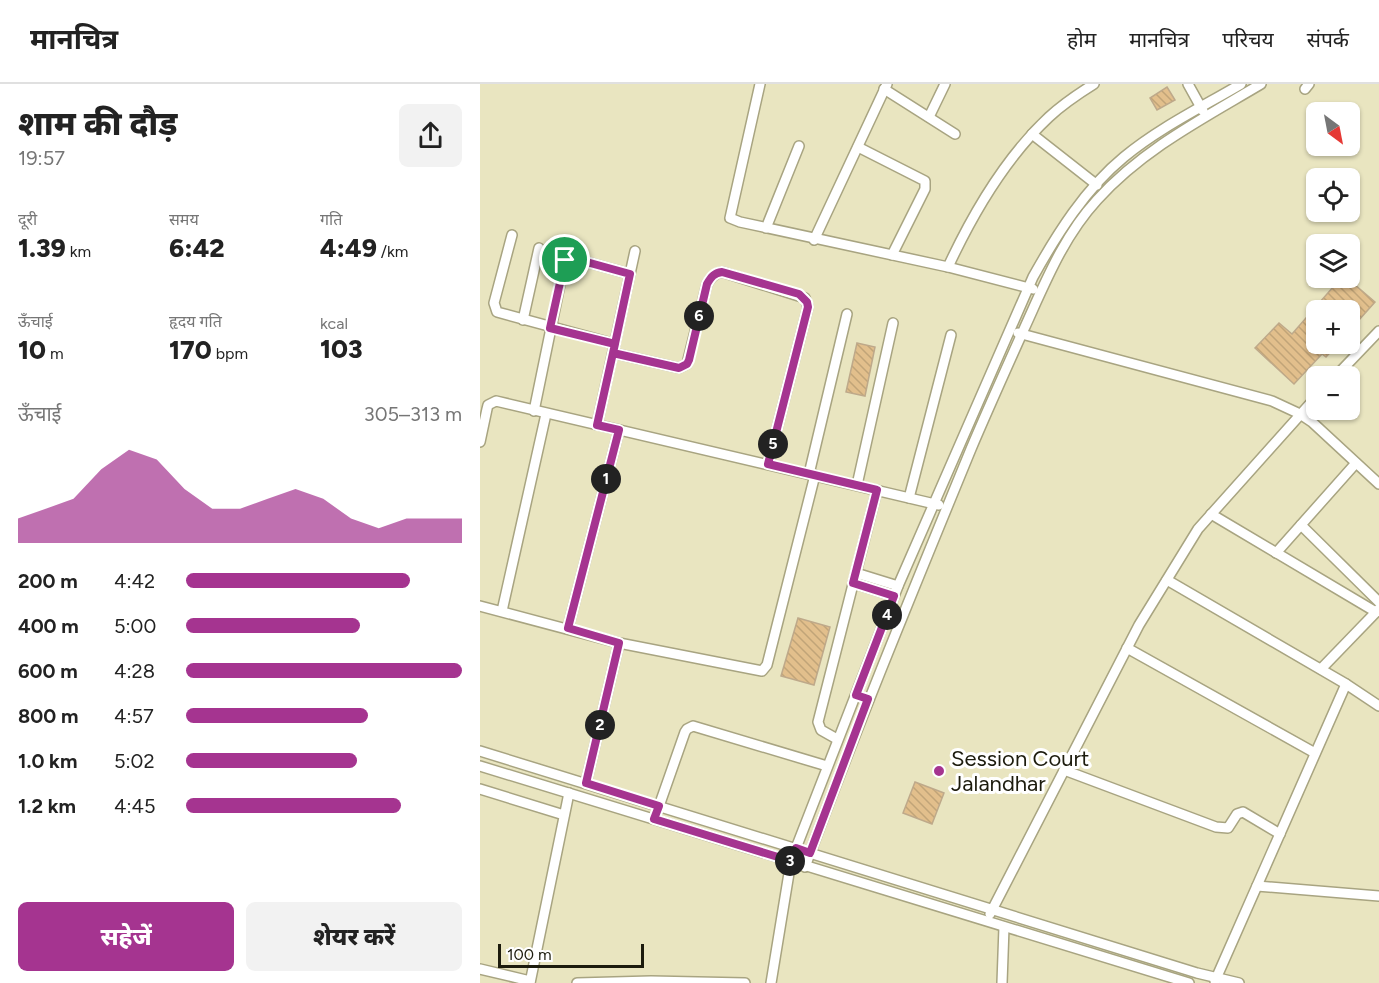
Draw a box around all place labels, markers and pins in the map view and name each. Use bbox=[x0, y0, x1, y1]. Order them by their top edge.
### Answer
pin bbox=[539, 234, 590, 285]
pin: 6 bbox=[684, 301, 714, 331]
pin: 5 bbox=[758, 429, 788, 459]
pin: 1 bbox=[591, 464, 621, 494]
pin: 4 bbox=[872, 600, 902, 630]
pin: 2 bbox=[585, 710, 615, 740]
place label: Session Court Jalandhar bbox=[951, 745, 1089, 797]
marker: Session Court Jalandhar bbox=[932, 764, 946, 778]
pin: 3 bbox=[775, 846, 805, 876]

